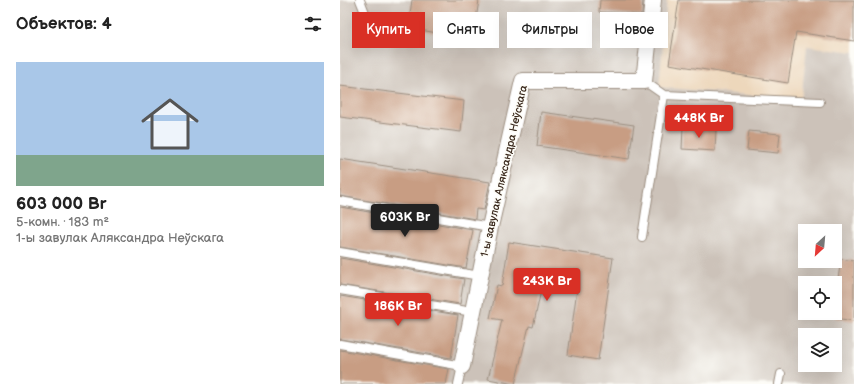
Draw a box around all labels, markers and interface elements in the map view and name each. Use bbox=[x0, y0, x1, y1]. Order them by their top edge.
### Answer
chip: Купить bbox=[352, 12, 425, 48]
chip: Снять bbox=[433, 12, 499, 48]
chip: Фильтры bbox=[507, 12, 592, 48]
chip: Новое bbox=[600, 12, 668, 48]
icon: filters bbox=[302, 13, 324, 35]
text: Объектов: 4 bbox=[16, 14, 112, 34]
street label: 1-ы завулак Аляксандра Неўскага bbox=[478, 83, 530, 258]
icon: home bbox=[134, 88, 206, 160]
pin: 448K Br bbox=[662, 105, 736, 139]
text: 448K Br bbox=[674, 110, 724, 126]
text: 603 000 Br bbox=[16, 194, 107, 214]
pin: 603K Br bbox=[368, 204, 442, 238]
text: 603K Br bbox=[380, 209, 430, 225]
text: 5-комн. · 183 m² bbox=[16, 214, 109, 230]
north arrow bbox=[798, 224, 842, 268]
map controls bbox=[798, 224, 842, 372]
text: 1-ы завулак Аляксандра Неўскага bbox=[16, 230, 224, 246]
pin: 243K Br bbox=[510, 268, 584, 302]
text: 243K Br bbox=[522, 273, 572, 289]
button: locate bbox=[798, 276, 842, 320]
pin: 186K Br bbox=[361, 293, 435, 327]
text: 186K Br bbox=[374, 298, 422, 314]
button: layers bbox=[798, 328, 842, 372]

